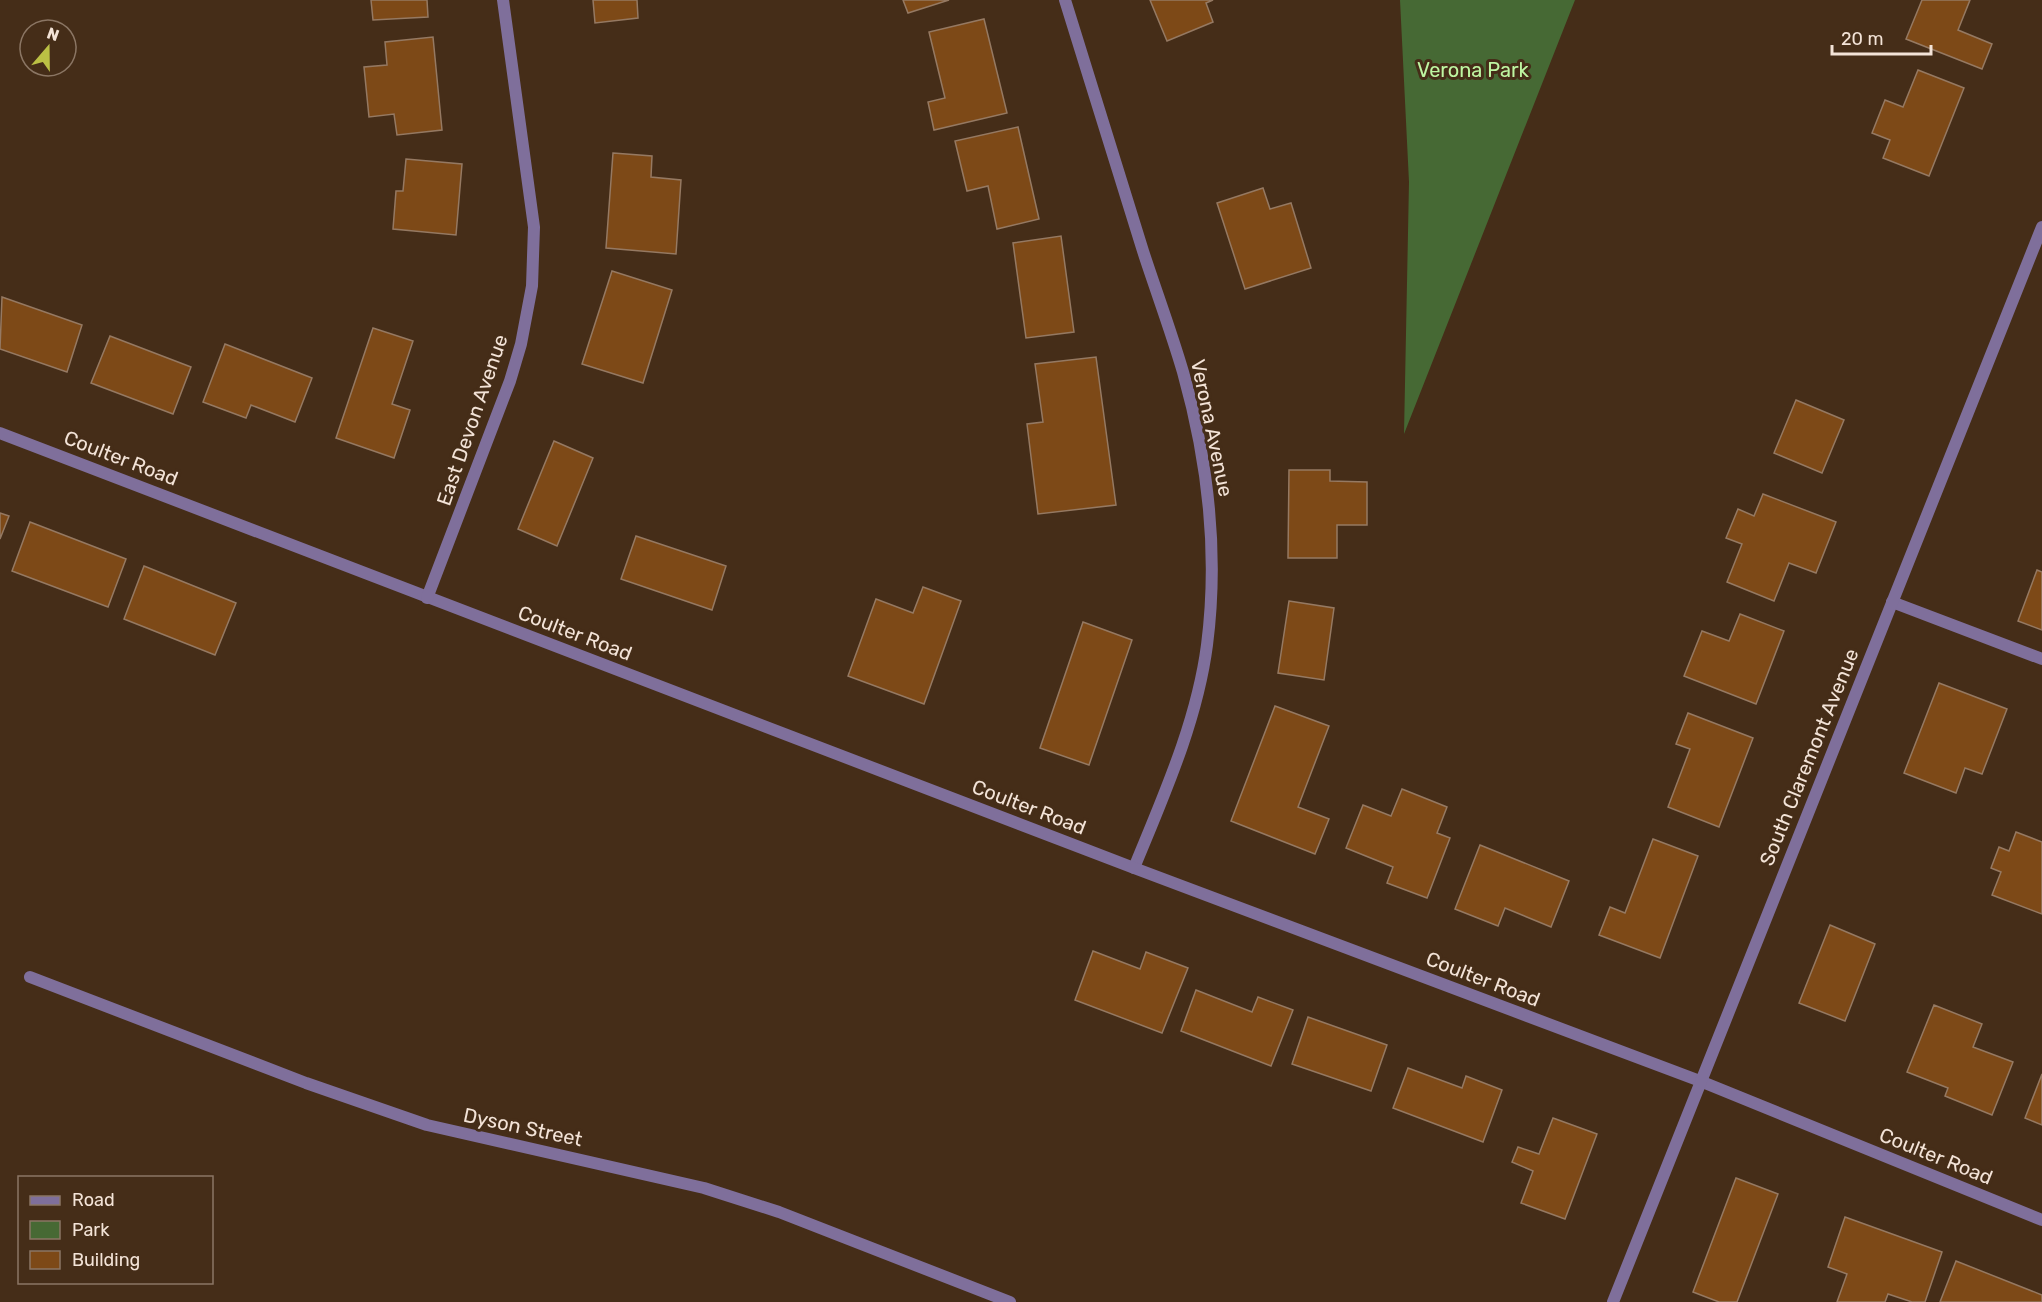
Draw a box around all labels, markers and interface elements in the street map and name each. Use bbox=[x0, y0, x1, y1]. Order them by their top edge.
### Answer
north arrow bbox=[18, 18, 78, 78]
scale bar bbox=[1832, 18, 1931, 56]
text: N bbox=[44, 23, 62, 45]
text: 20 m bbox=[1841, 28, 1883, 50]
park label: Verona Park bbox=[1417, 58, 1530, 82]
street label: East Devon Avenue bbox=[431, 331, 513, 509]
street label: Verona Avenue bbox=[1186, 357, 1238, 499]
street label: Coulter Road bbox=[61, 425, 181, 491]
street label: Coulter Road bbox=[515, 600, 635, 666]
street label: South Claremont Avenue bbox=[1754, 645, 1864, 869]
street label: Coulter Road bbox=[969, 774, 1089, 840]
street label: Coulter Road bbox=[1423, 946, 1543, 1012]
street label: Dyson Street bbox=[461, 1103, 585, 1151]
street label: Coulter Road bbox=[1876, 1122, 1996, 1190]
legend bbox=[18, 1176, 213, 1284]
text: Road bbox=[72, 1189, 115, 1211]
text: Park bbox=[72, 1219, 110, 1241]
text: Building bbox=[72, 1249, 140, 1271]

